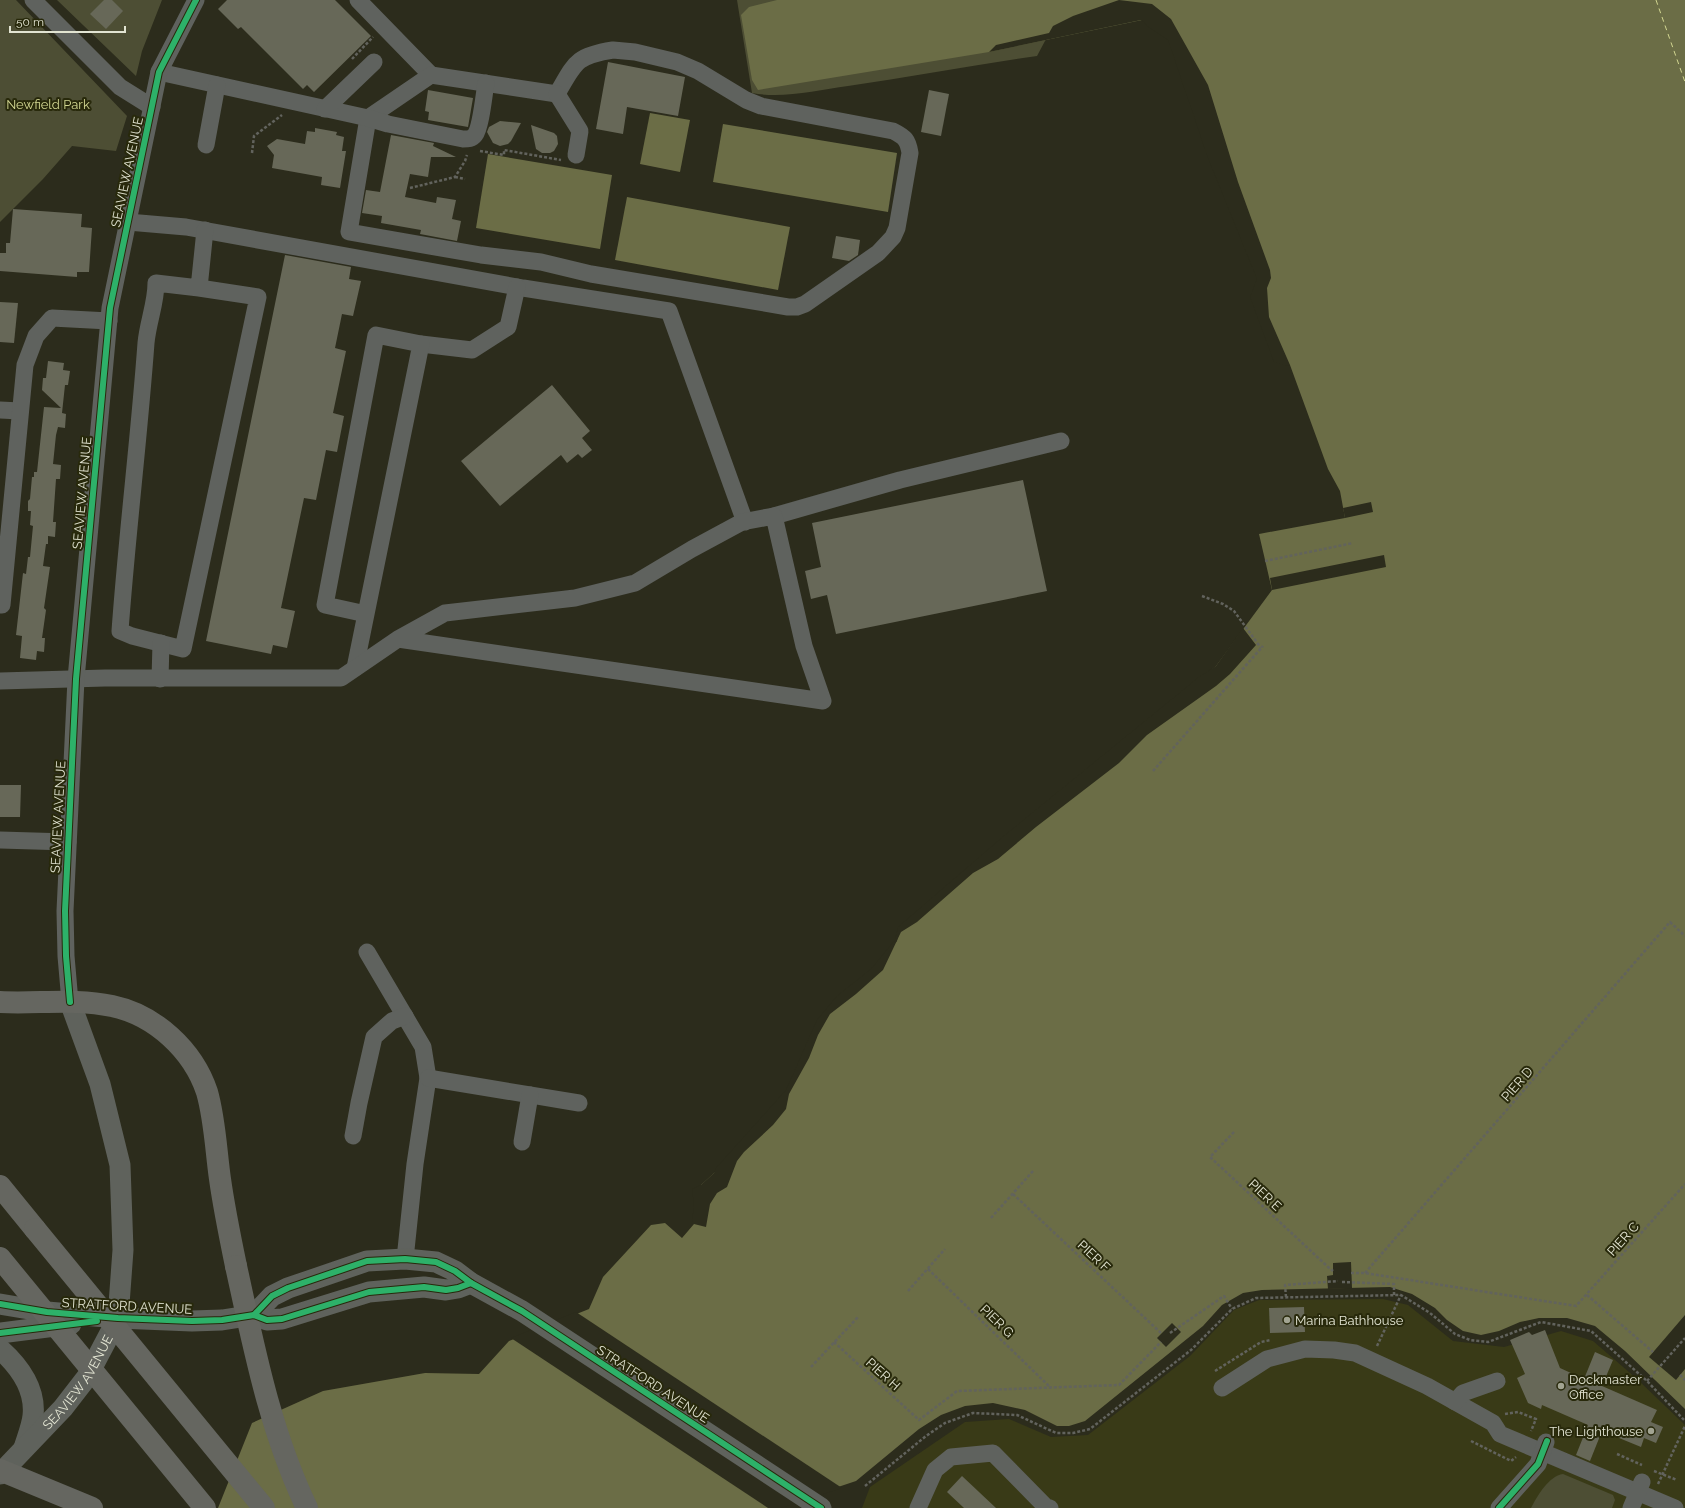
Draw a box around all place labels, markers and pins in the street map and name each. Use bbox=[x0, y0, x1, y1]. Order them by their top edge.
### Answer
place label: Marina Bathhouse bbox=[1295, 1313, 1404, 1328]
marker: Marina Bathhouse bbox=[1282, 1315, 1292, 1325]
place label: Dockmaster Office bbox=[1569, 1372, 1642, 1402]
marker: Dockmaster Office bbox=[1556, 1381, 1566, 1391]
place label: The Lighthouse bbox=[1549, 1424, 1643, 1439]
marker: The Lighthouse bbox=[1646, 1426, 1656, 1436]

